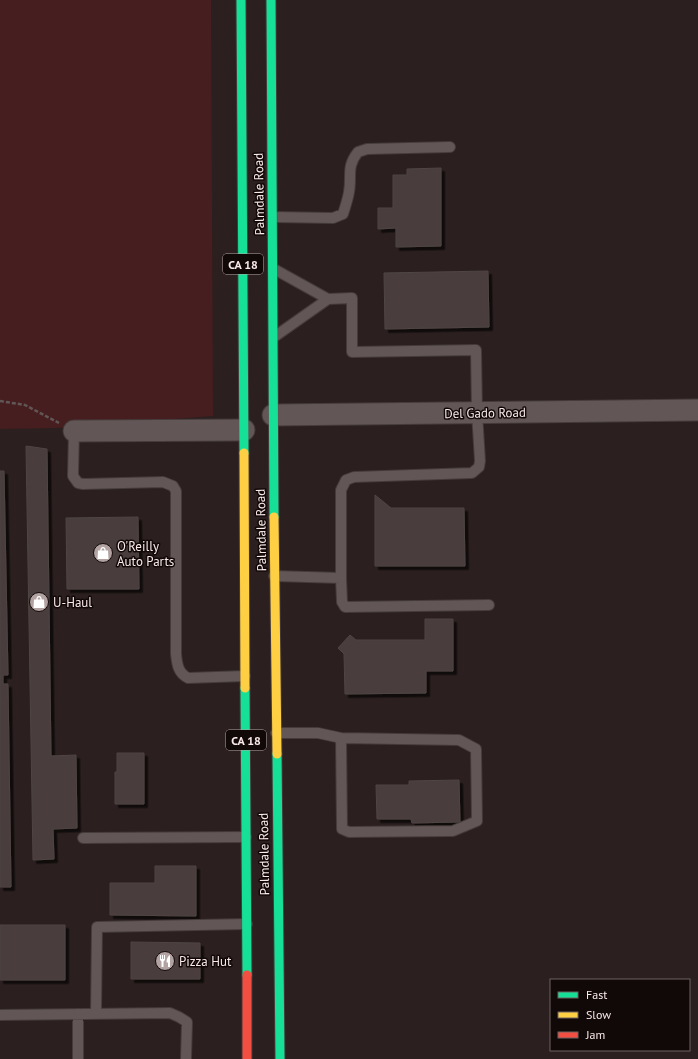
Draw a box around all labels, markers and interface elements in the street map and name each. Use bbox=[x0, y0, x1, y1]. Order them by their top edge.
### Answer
street label: Palmdale Road bbox=[250, 153, 268, 235]
road number: CA 18 bbox=[223, 254, 263, 274]
street label: Del Gado Road bbox=[444, 404, 526, 422]
street label: Palmdale Road bbox=[252, 489, 270, 571]
place label: O'Reilly Auto Parts bbox=[117, 538, 174, 570]
shop icon: O'Reilly Auto Parts bbox=[92, 542, 114, 564]
shop icon: U-Haul bbox=[28, 591, 50, 613]
place label: U-Haul bbox=[53, 594, 92, 611]
road number: CA 18 bbox=[226, 730, 266, 750]
street label: Palmdale Road bbox=[255, 813, 273, 895]
restaurant icon: Pizza Hut bbox=[154, 950, 176, 972]
place label: Pizza Hut bbox=[179, 953, 232, 970]
legend bbox=[550, 979, 690, 1051]
text: Fast bbox=[586, 987, 607, 1002]
text: Slow bbox=[586, 1007, 611, 1022]
text: Jam bbox=[585, 1027, 605, 1042]

